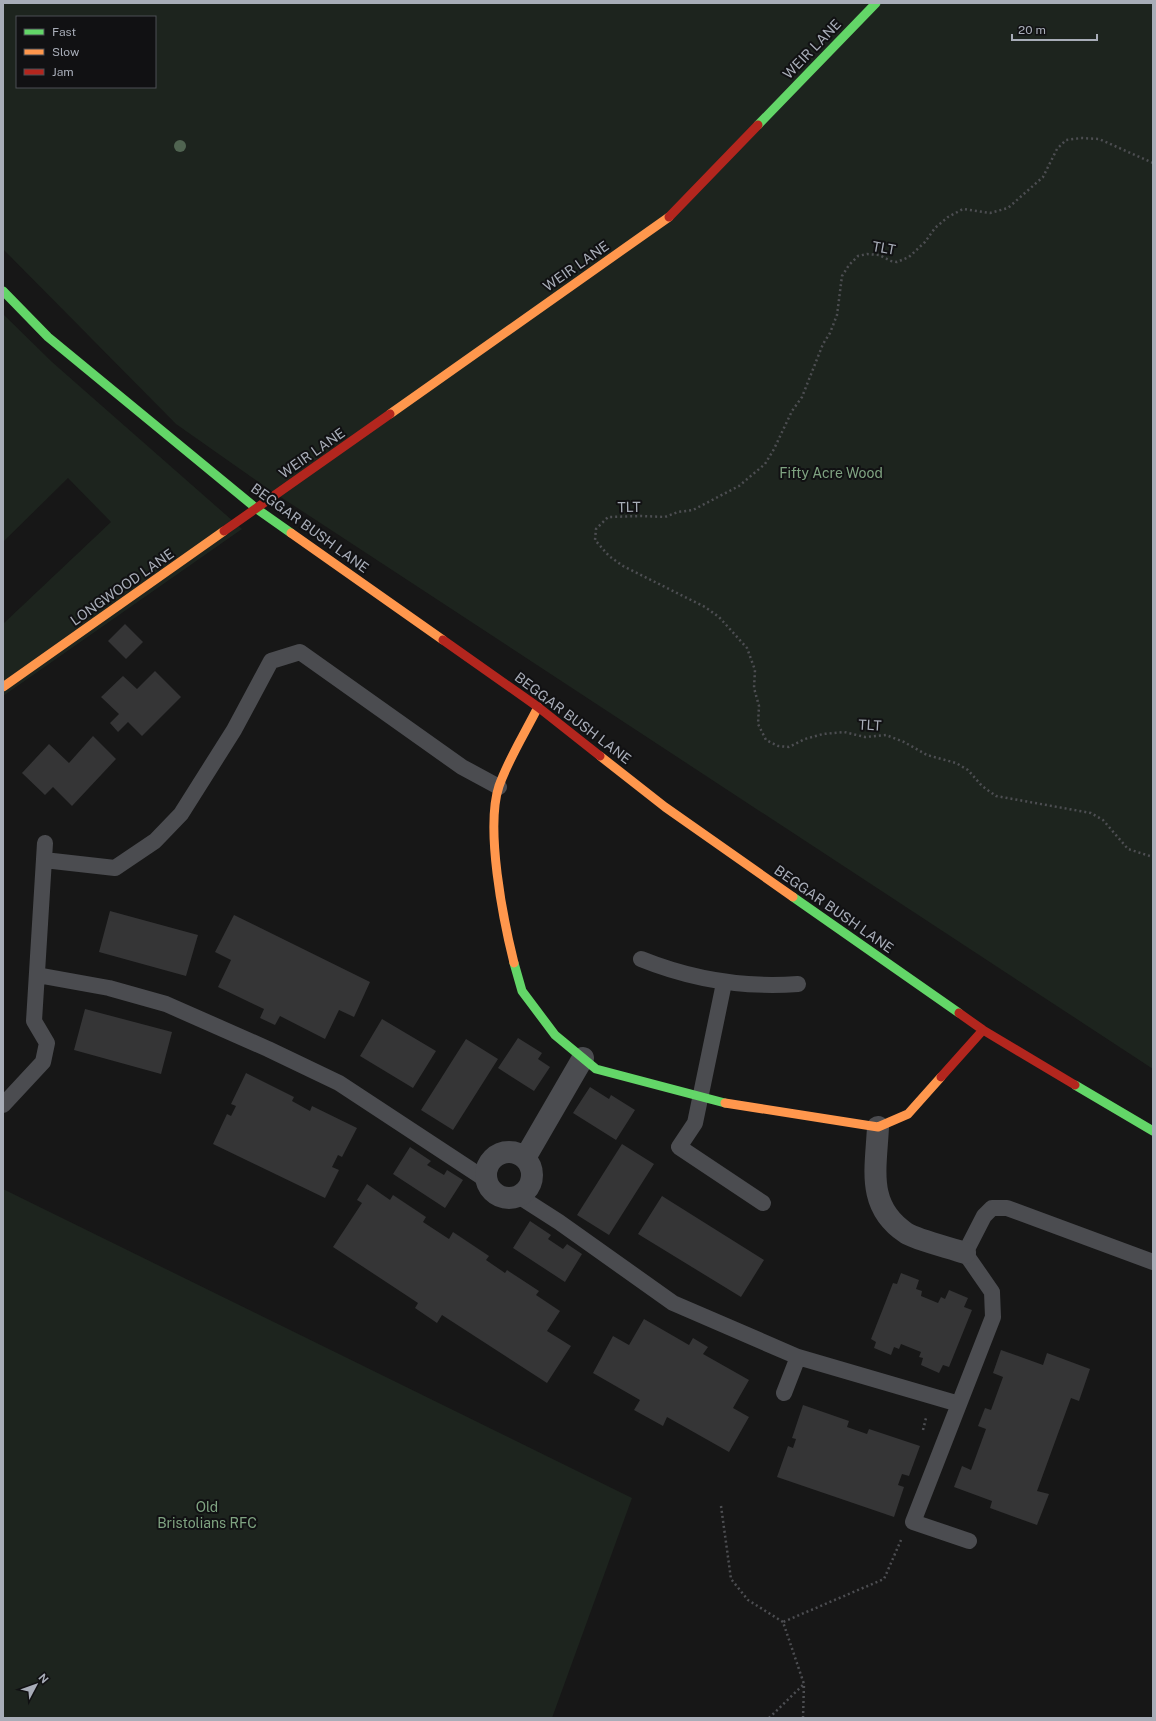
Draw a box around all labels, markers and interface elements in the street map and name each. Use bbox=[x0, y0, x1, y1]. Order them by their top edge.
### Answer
legend bbox=[16, 16, 156, 88]
street label: WEIR LANE bbox=[780, 16, 844, 82]
scale bar bbox=[1012, 16, 1097, 42]
text: 20 m bbox=[1018, 23, 1046, 37]
text: Fast bbox=[52, 25, 77, 39]
text: Slow bbox=[52, 45, 80, 59]
text: Jam bbox=[52, 65, 74, 79]
street label: WEIR LANE bbox=[540, 238, 612, 294]
street label: TLT bbox=[871, 238, 897, 258]
street label: WEIR LANE bbox=[276, 425, 348, 481]
park label: Fifty Acre Wood bbox=[779, 465, 883, 481]
street label: BEGGAR BUSH LANE bbox=[248, 480, 372, 576]
street label: TLT bbox=[617, 499, 641, 515]
street label: LONGWOOD LANE bbox=[67, 545, 177, 629]
street label: BEGGAR BUSH LANE bbox=[512, 669, 634, 767]
street label: TLT bbox=[858, 716, 882, 734]
street label: BEGGAR BUSH LANE bbox=[771, 862, 897, 956]
park label: Old Bristolians RFC bbox=[157, 1499, 257, 1531]
north arrow bbox=[16, 1665, 56, 1705]
text: N bbox=[36, 1671, 51, 1686]

